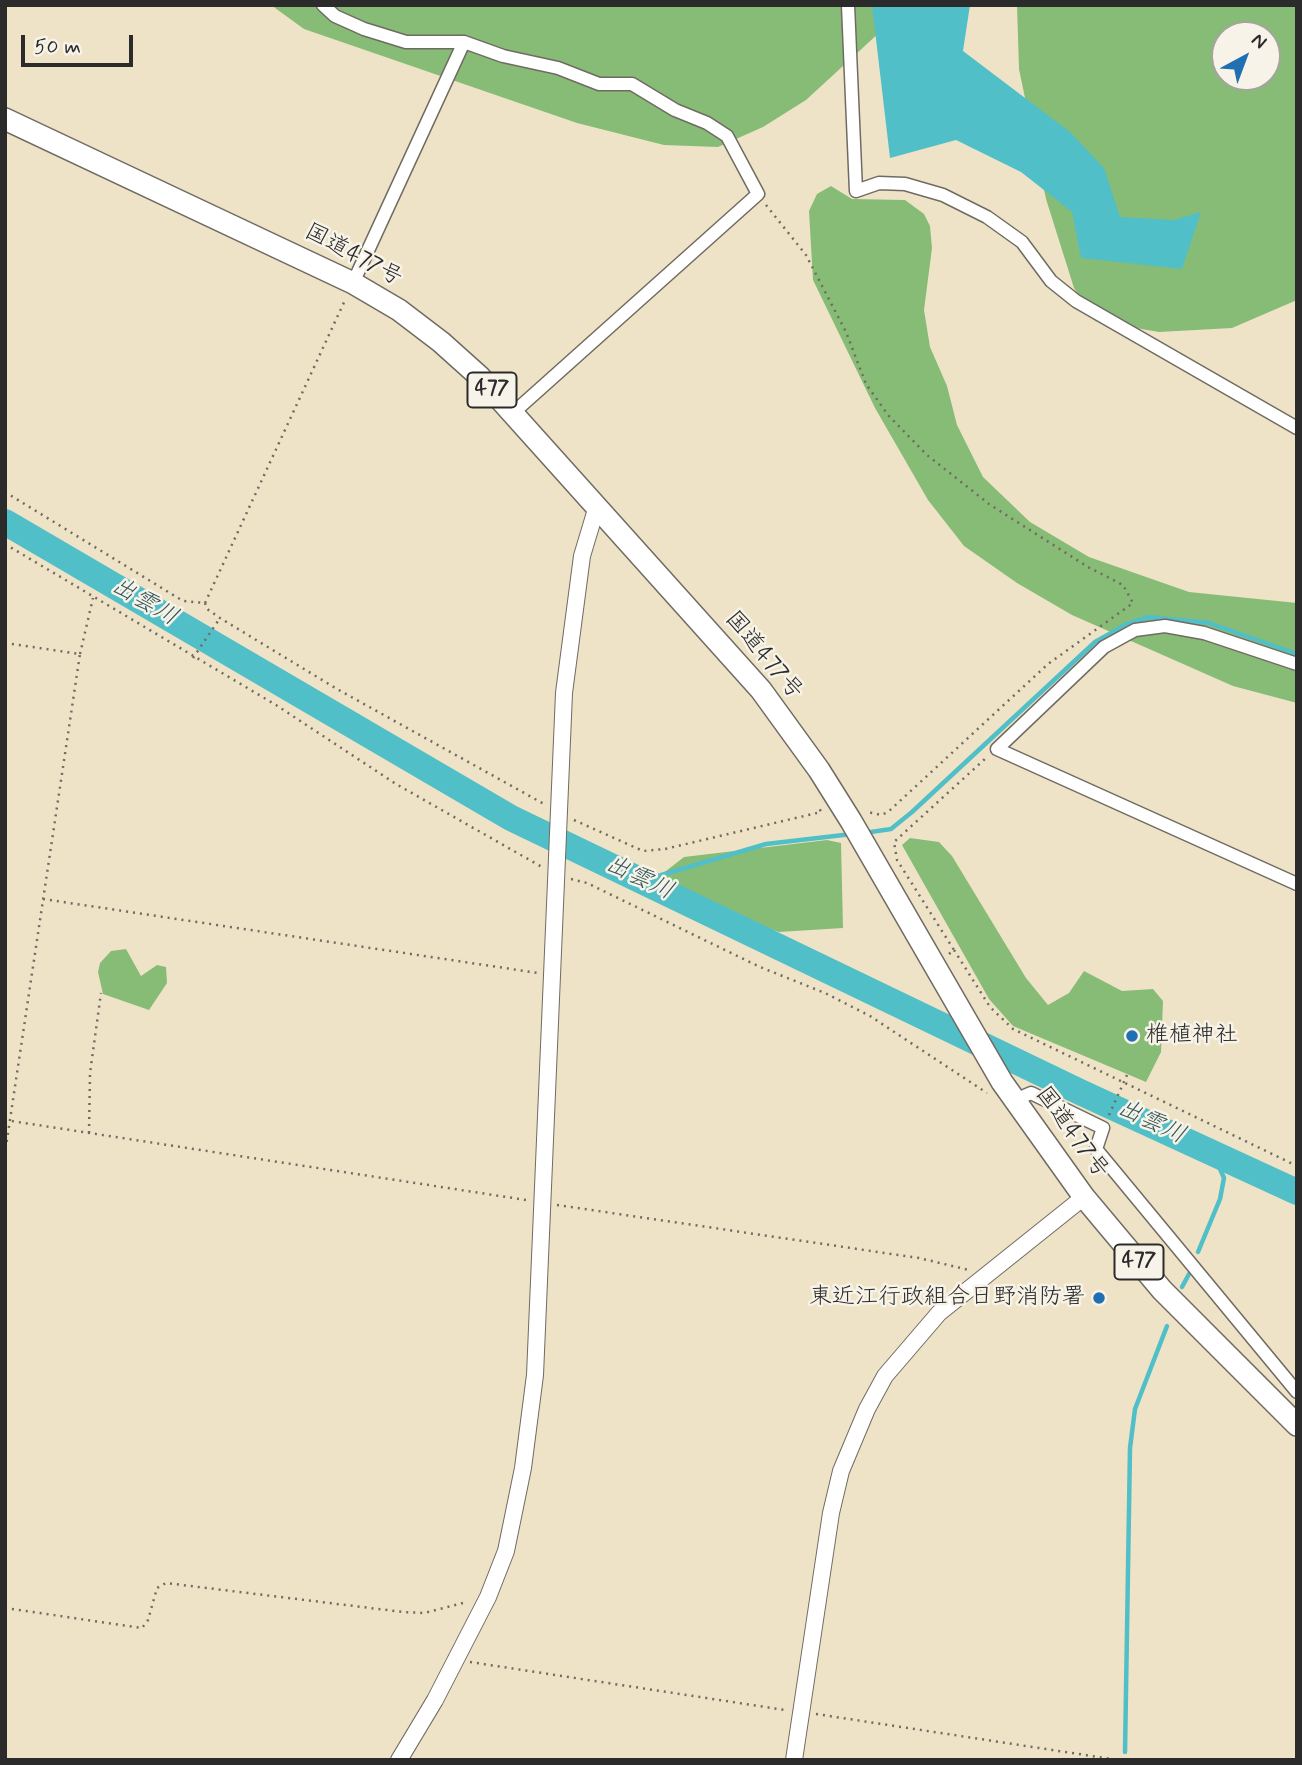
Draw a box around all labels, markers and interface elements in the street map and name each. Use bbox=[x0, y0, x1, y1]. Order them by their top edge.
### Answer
scale bar bbox=[24, 21, 136, 65]
north arrow bbox=[1211, 21, 1281, 91]
text: N bbox=[1246, 28, 1272, 55]
text: 50 m bbox=[34, 33, 81, 61]
street label: 国道477号 bbox=[299, 219, 407, 293]
road number: 477 bbox=[468, 372, 516, 408]
water label: 出雲川 bbox=[106, 573, 182, 633]
street label: 国道477号 bbox=[718, 606, 808, 706]
water label: 出雲川 bbox=[600, 851, 678, 907]
place label: 椎植神社 bbox=[1146, 1022, 1238, 1050]
marker: 椎植神社 bbox=[1124, 1028, 1140, 1044]
street label: 国道477号 bbox=[1028, 1082, 1114, 1184]
water label: 出雲川 bbox=[1112, 1095, 1190, 1151]
road number: 477 bbox=[1114, 1244, 1164, 1280]
place label: 東近江行政組合日野消防署 bbox=[809, 1284, 1085, 1312]
marker: 東近江行政組合日野消防署 bbox=[1091, 1290, 1107, 1306]

